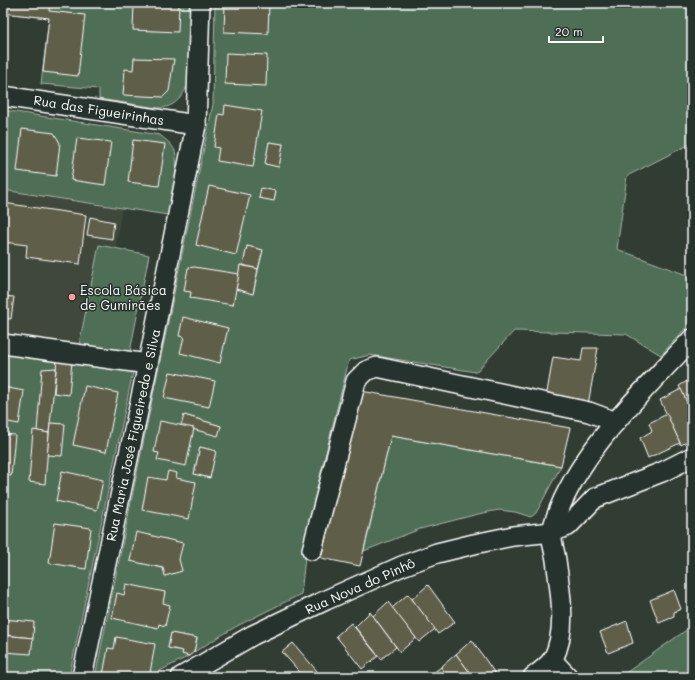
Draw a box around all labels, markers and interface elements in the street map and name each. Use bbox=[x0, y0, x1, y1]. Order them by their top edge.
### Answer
scale bar bbox=[549, 18, 603, 44]
text: 20 m bbox=[555, 23, 583, 39]
street label: Rua das Figueirinhas bbox=[33, 91, 166, 128]
place label: Escola Básica de Gumirães bbox=[80, 281, 167, 313]
marker: Escola Básica de Gumirães bbox=[67, 292, 77, 302]
street label: Rua Maria José Figueiredo e Silva bbox=[102, 327, 163, 543]
street label: Rua Nova do Pinhô bbox=[302, 554, 418, 617]

